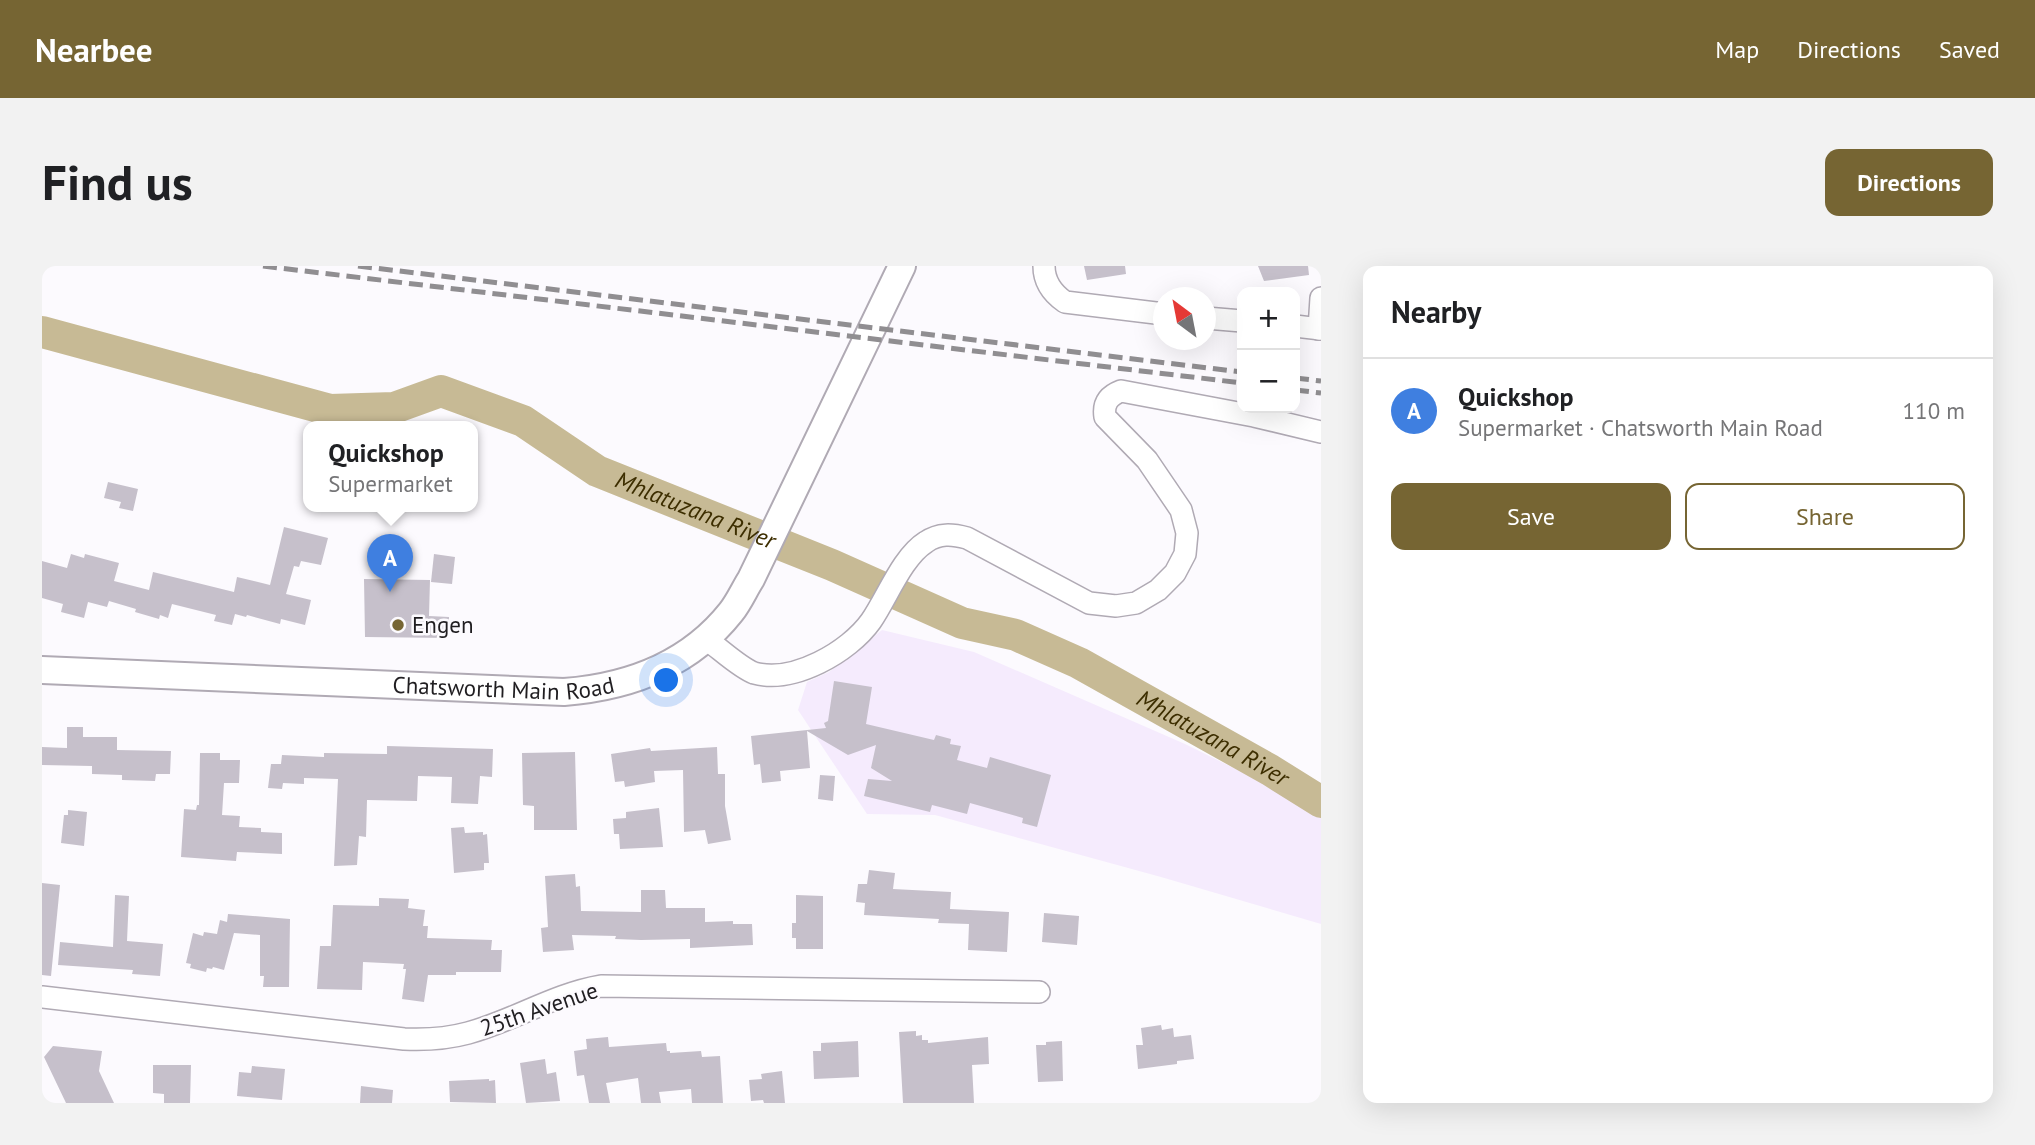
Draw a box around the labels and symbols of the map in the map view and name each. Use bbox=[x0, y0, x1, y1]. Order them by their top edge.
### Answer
north arrow bbox=[1153, 287, 1216, 350]
water label: Mhlatuzana River bbox=[611, 464, 782, 557]
pin: A bbox=[367, 534, 413, 592]
place label: Engen bbox=[412, 610, 474, 639]
marker: Engen bbox=[390, 617, 406, 633]
your location bbox=[649, 663, 683, 697]
street label: Chatsworth Main Road bbox=[392, 670, 617, 706]
water label: Mhlatuzana River bbox=[1131, 682, 1297, 794]
street label: 25th Avenue bbox=[476, 975, 602, 1042]

